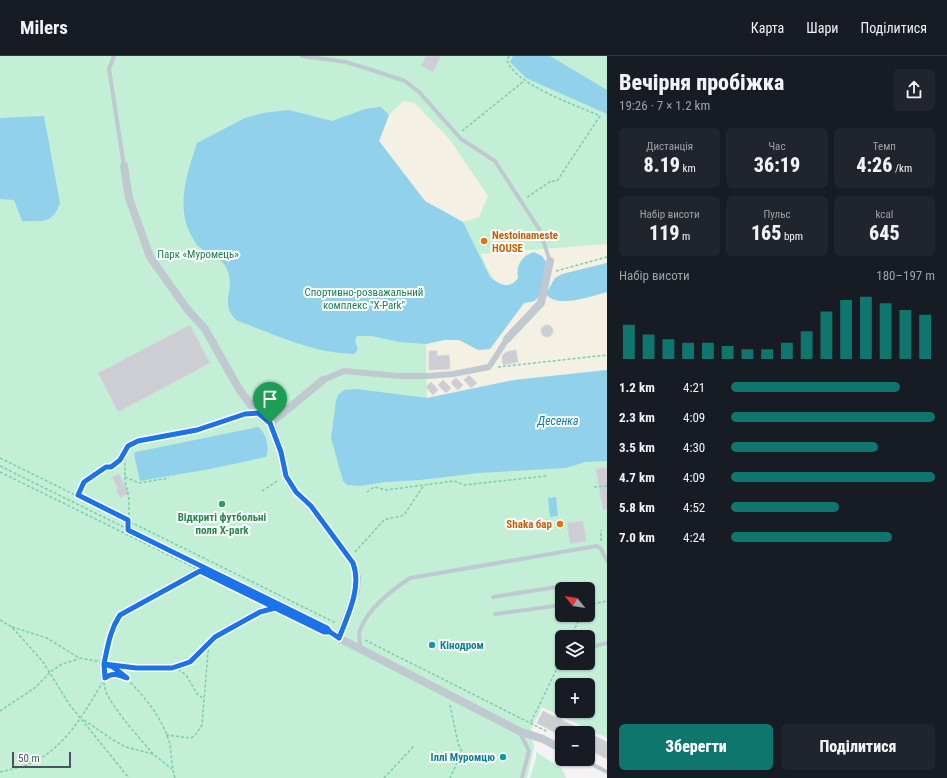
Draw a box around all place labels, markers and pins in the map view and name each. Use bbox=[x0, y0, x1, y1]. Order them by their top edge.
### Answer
place label: Nestoinameste HOUSE bbox=[492, 229, 558, 255]
marker: Nestoinameste HOUSE bbox=[479, 236, 489, 246]
pin bbox=[253, 382, 287, 423]
marker: Відкриті футбольні поля X-park bbox=[217, 499, 227, 509]
place label: Відкриті футбольні поля X-park bbox=[178, 511, 267, 537]
place label: Shaka бар bbox=[506, 518, 553, 531]
marker: Shaka бар bbox=[555, 519, 565, 529]
place label: Кінодром bbox=[440, 639, 484, 652]
marker: Кінодром bbox=[427, 640, 437, 650]
place label: Іллі Муромцю bbox=[430, 751, 495, 764]
marker: Іллі Муромцю bbox=[498, 752, 508, 762]

